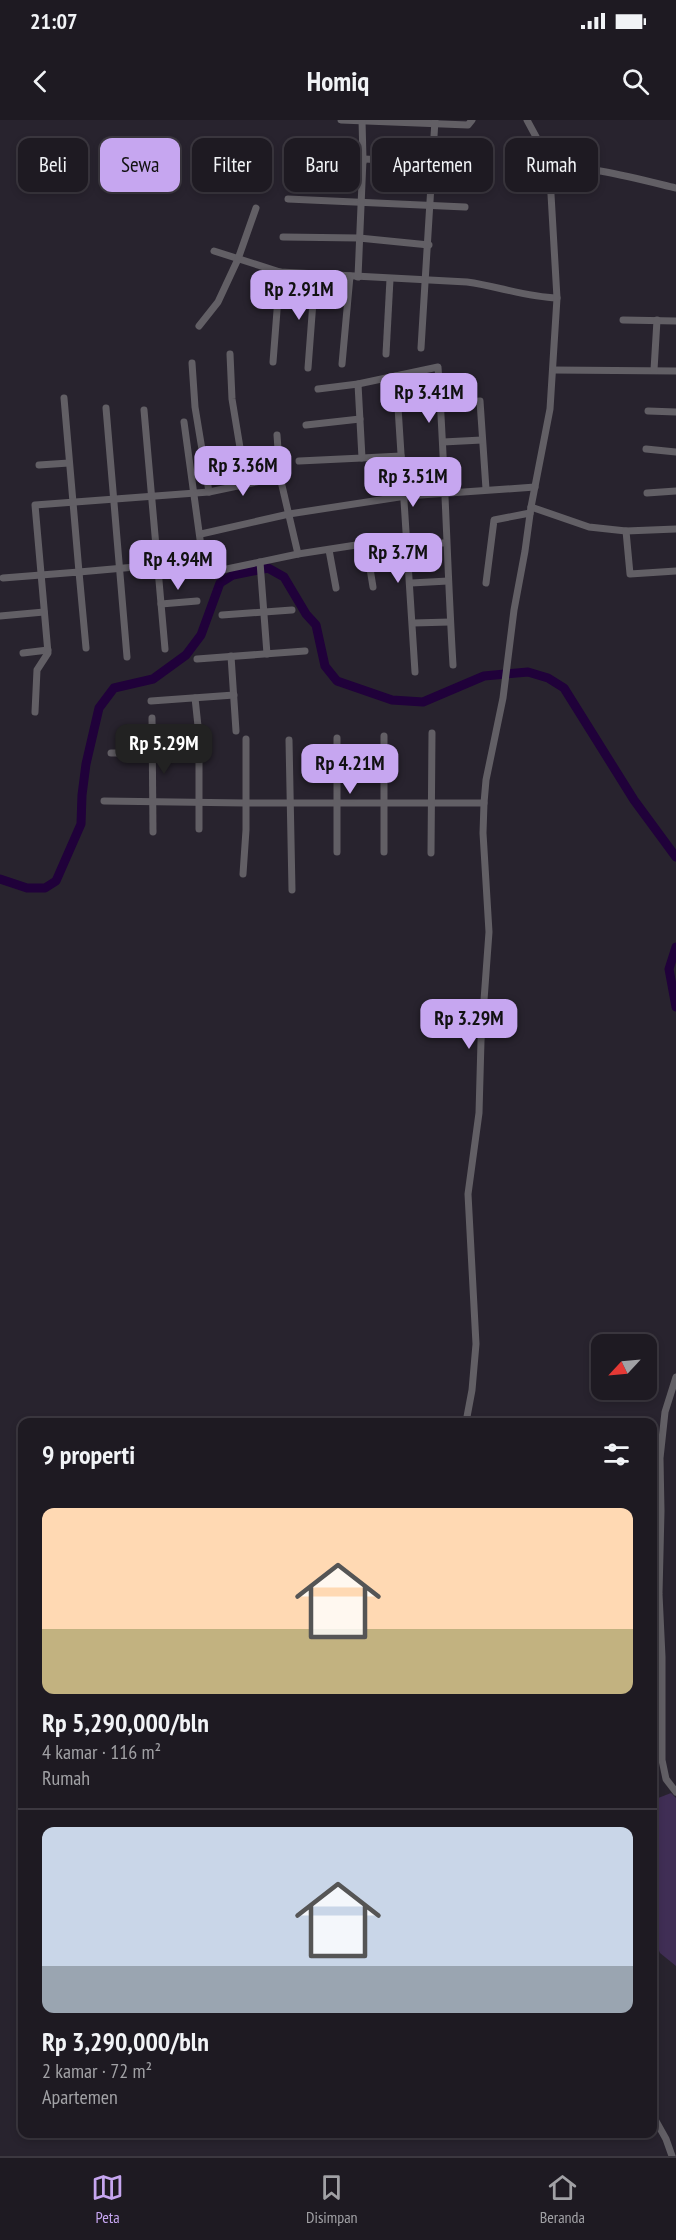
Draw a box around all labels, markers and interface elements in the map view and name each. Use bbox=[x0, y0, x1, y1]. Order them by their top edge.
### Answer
text: 21:07 bbox=[30, 7, 78, 35]
text: Homiq bbox=[307, 64, 369, 98]
icon: back bbox=[24, 65, 57, 98]
icon: search bbox=[619, 65, 652, 98]
chip: Beli bbox=[18, 138, 88, 192]
chip: Sewa bbox=[100, 138, 180, 192]
chip: Filter bbox=[192, 138, 272, 192]
chip: Baru bbox=[284, 138, 360, 192]
chip: Apartemen bbox=[372, 138, 493, 192]
chip: Rumah bbox=[505, 138, 598, 192]
pin: Rp 2.91M bbox=[237, 270, 361, 321]
text: Rp 2.91M bbox=[264, 276, 334, 302]
pin: Rp 3.41M bbox=[367, 373, 491, 424]
text: Rp 3.41M bbox=[394, 379, 464, 405]
pin: Rp 3.36M bbox=[181, 446, 305, 497]
text: Rp 3.36M bbox=[208, 452, 278, 478]
pin: Rp 3.51M bbox=[351, 457, 475, 508]
text: Rp 3.51M bbox=[378, 463, 448, 489]
pin: Rp 3.7M bbox=[343, 533, 453, 584]
text: Rp 3.7M bbox=[368, 539, 428, 565]
pin: Rp 4.94M bbox=[116, 540, 240, 591]
text: Rp 4.94M bbox=[143, 546, 213, 572]
pin: Rp 5.29M bbox=[102, 724, 226, 775]
text: Rp 5.29M bbox=[129, 730, 199, 756]
pin: Rp 4.21M bbox=[288, 744, 412, 795]
text: Rp 4.21M bbox=[315, 750, 385, 776]
pin: Rp 3.29M bbox=[407, 999, 531, 1050]
text: Rp 3.29M bbox=[434, 1005, 504, 1031]
north arrow bbox=[591, 1334, 657, 1400]
map controls bbox=[591, 1334, 657, 1400]
text: 9 properti bbox=[42, 1438, 135, 1471]
icon: filters bbox=[600, 1438, 633, 1471]
icon: home bbox=[284, 1547, 392, 1655]
text: Rp 5,290,000/bln bbox=[42, 1706, 209, 1739]
text: 4 kamar · 116 m² bbox=[42, 1739, 161, 1765]
text: Rumah bbox=[42, 1765, 90, 1791]
icon: home bbox=[284, 1866, 392, 1974]
text: Rp 3,290,000/bln bbox=[42, 2025, 209, 2058]
text: 2 kamar · 72 m² bbox=[42, 2058, 152, 2084]
text: Apartemen bbox=[42, 2084, 118, 2110]
tab: Peta bbox=[91, 2171, 124, 2227]
tab: Disimpan bbox=[306, 2171, 358, 2227]
tab: Beranda bbox=[540, 2171, 585, 2227]

